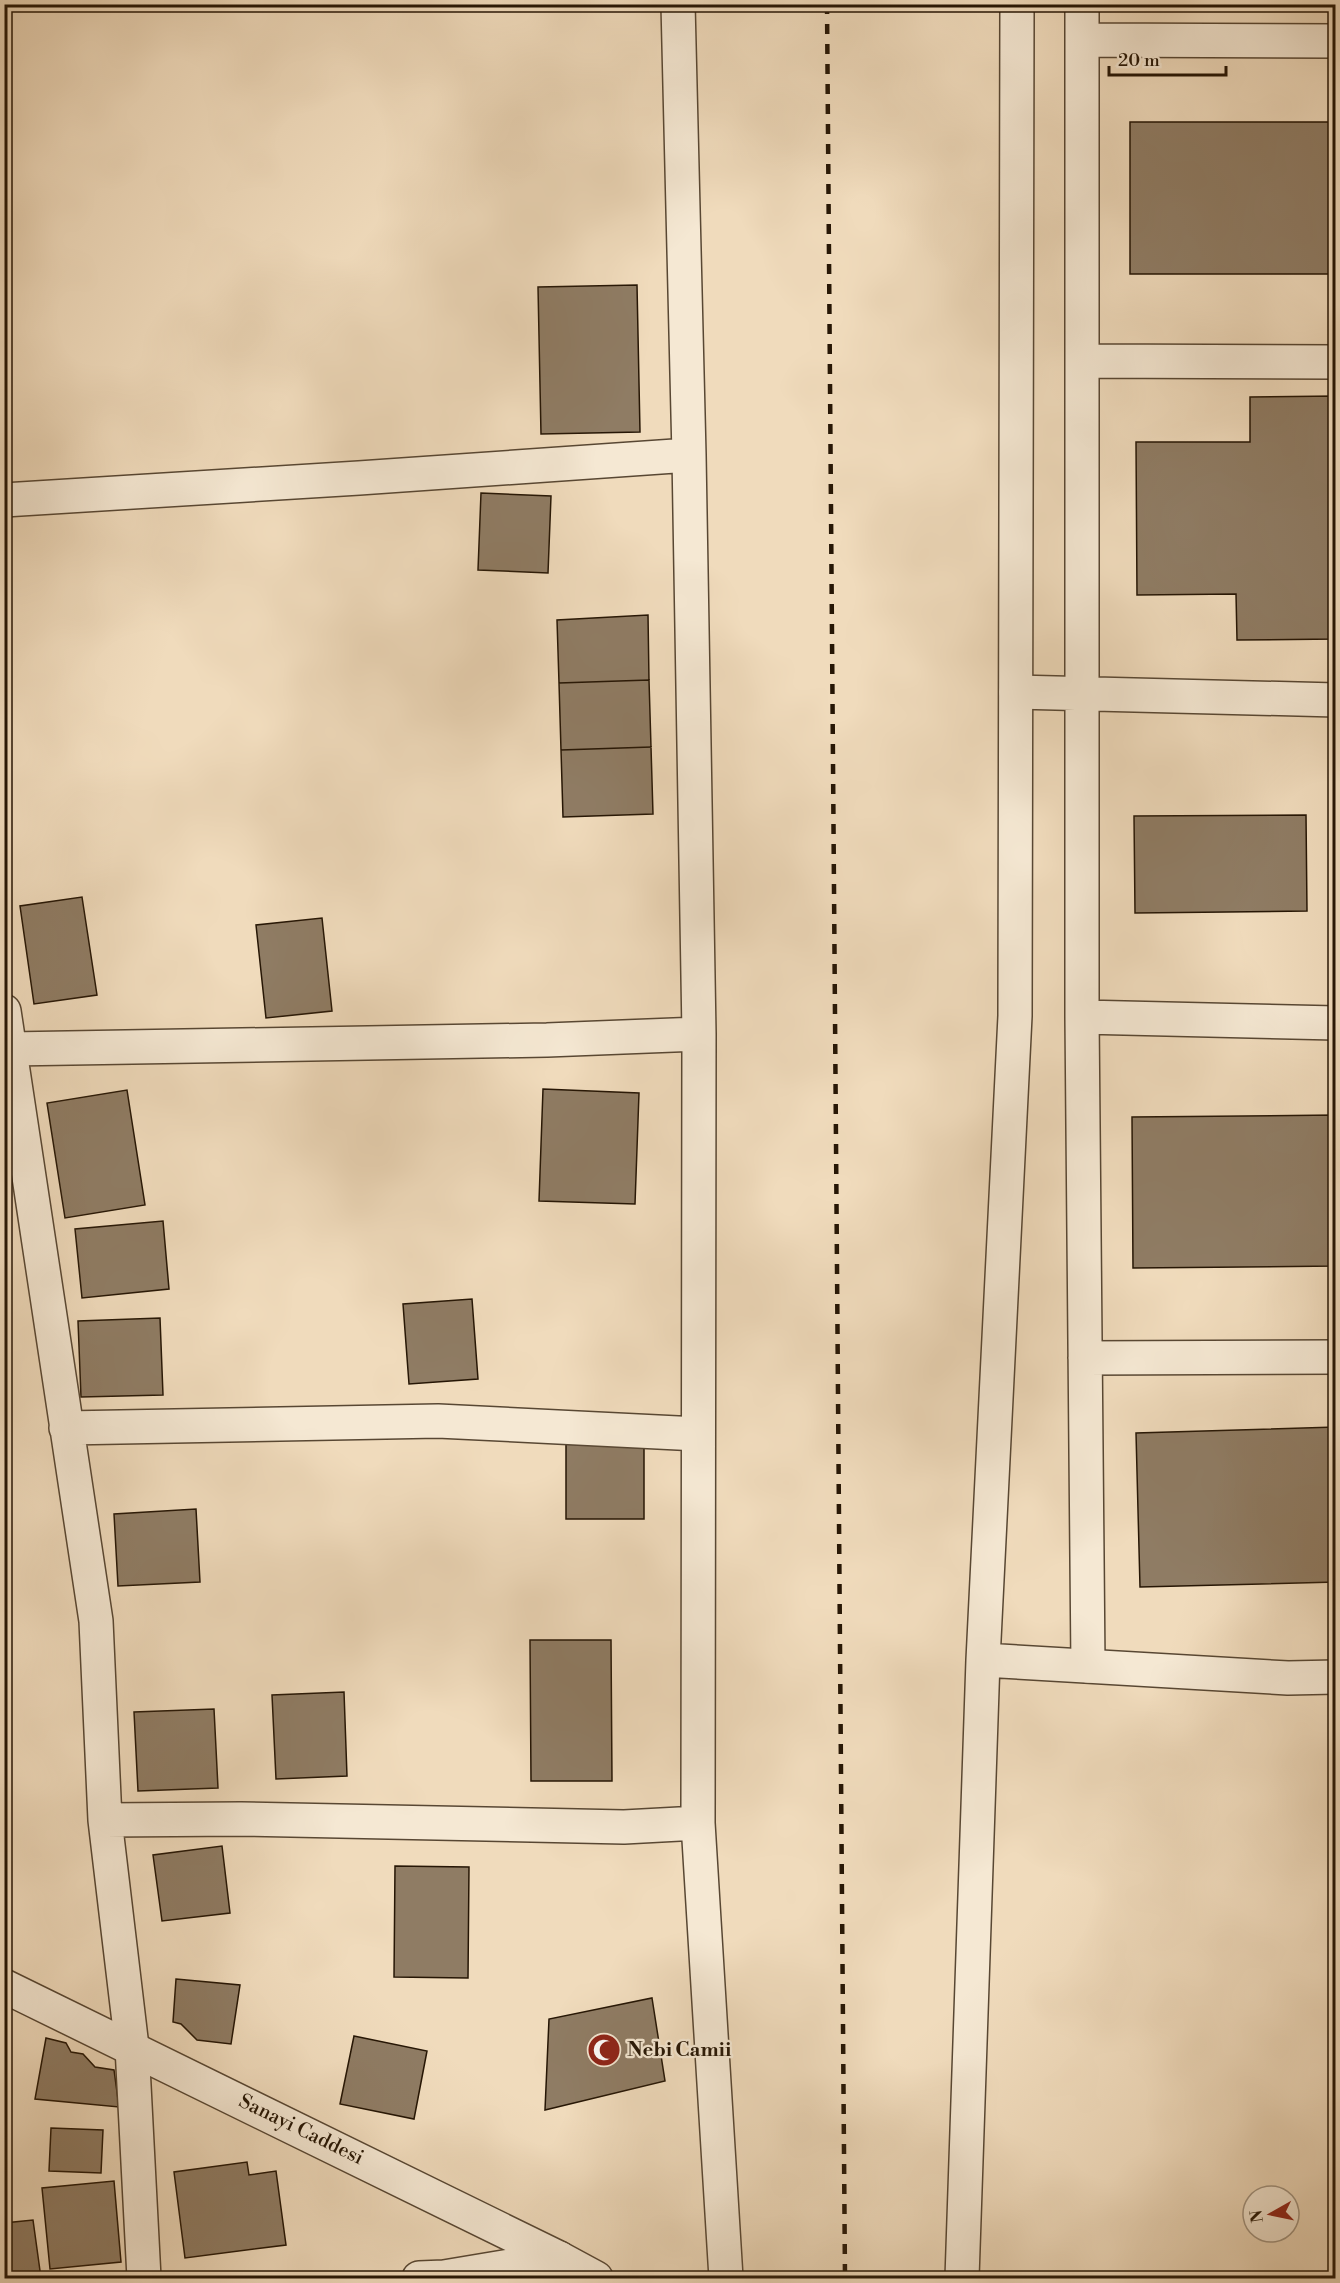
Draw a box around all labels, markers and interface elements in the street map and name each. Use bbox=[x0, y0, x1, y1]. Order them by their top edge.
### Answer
scale bar bbox=[1109, 39, 1226, 77]
text: 20 m bbox=[1118, 49, 1160, 72]
mosque icon: Nebi Camii bbox=[586, 2032, 622, 2068]
place label: Nebi Camii bbox=[627, 2038, 732, 2063]
street label: Sanayi Caddesi bbox=[234, 2089, 368, 2171]
north arrow bbox=[1241, 2184, 1301, 2244]
text: N bbox=[1246, 2208, 1268, 2224]

